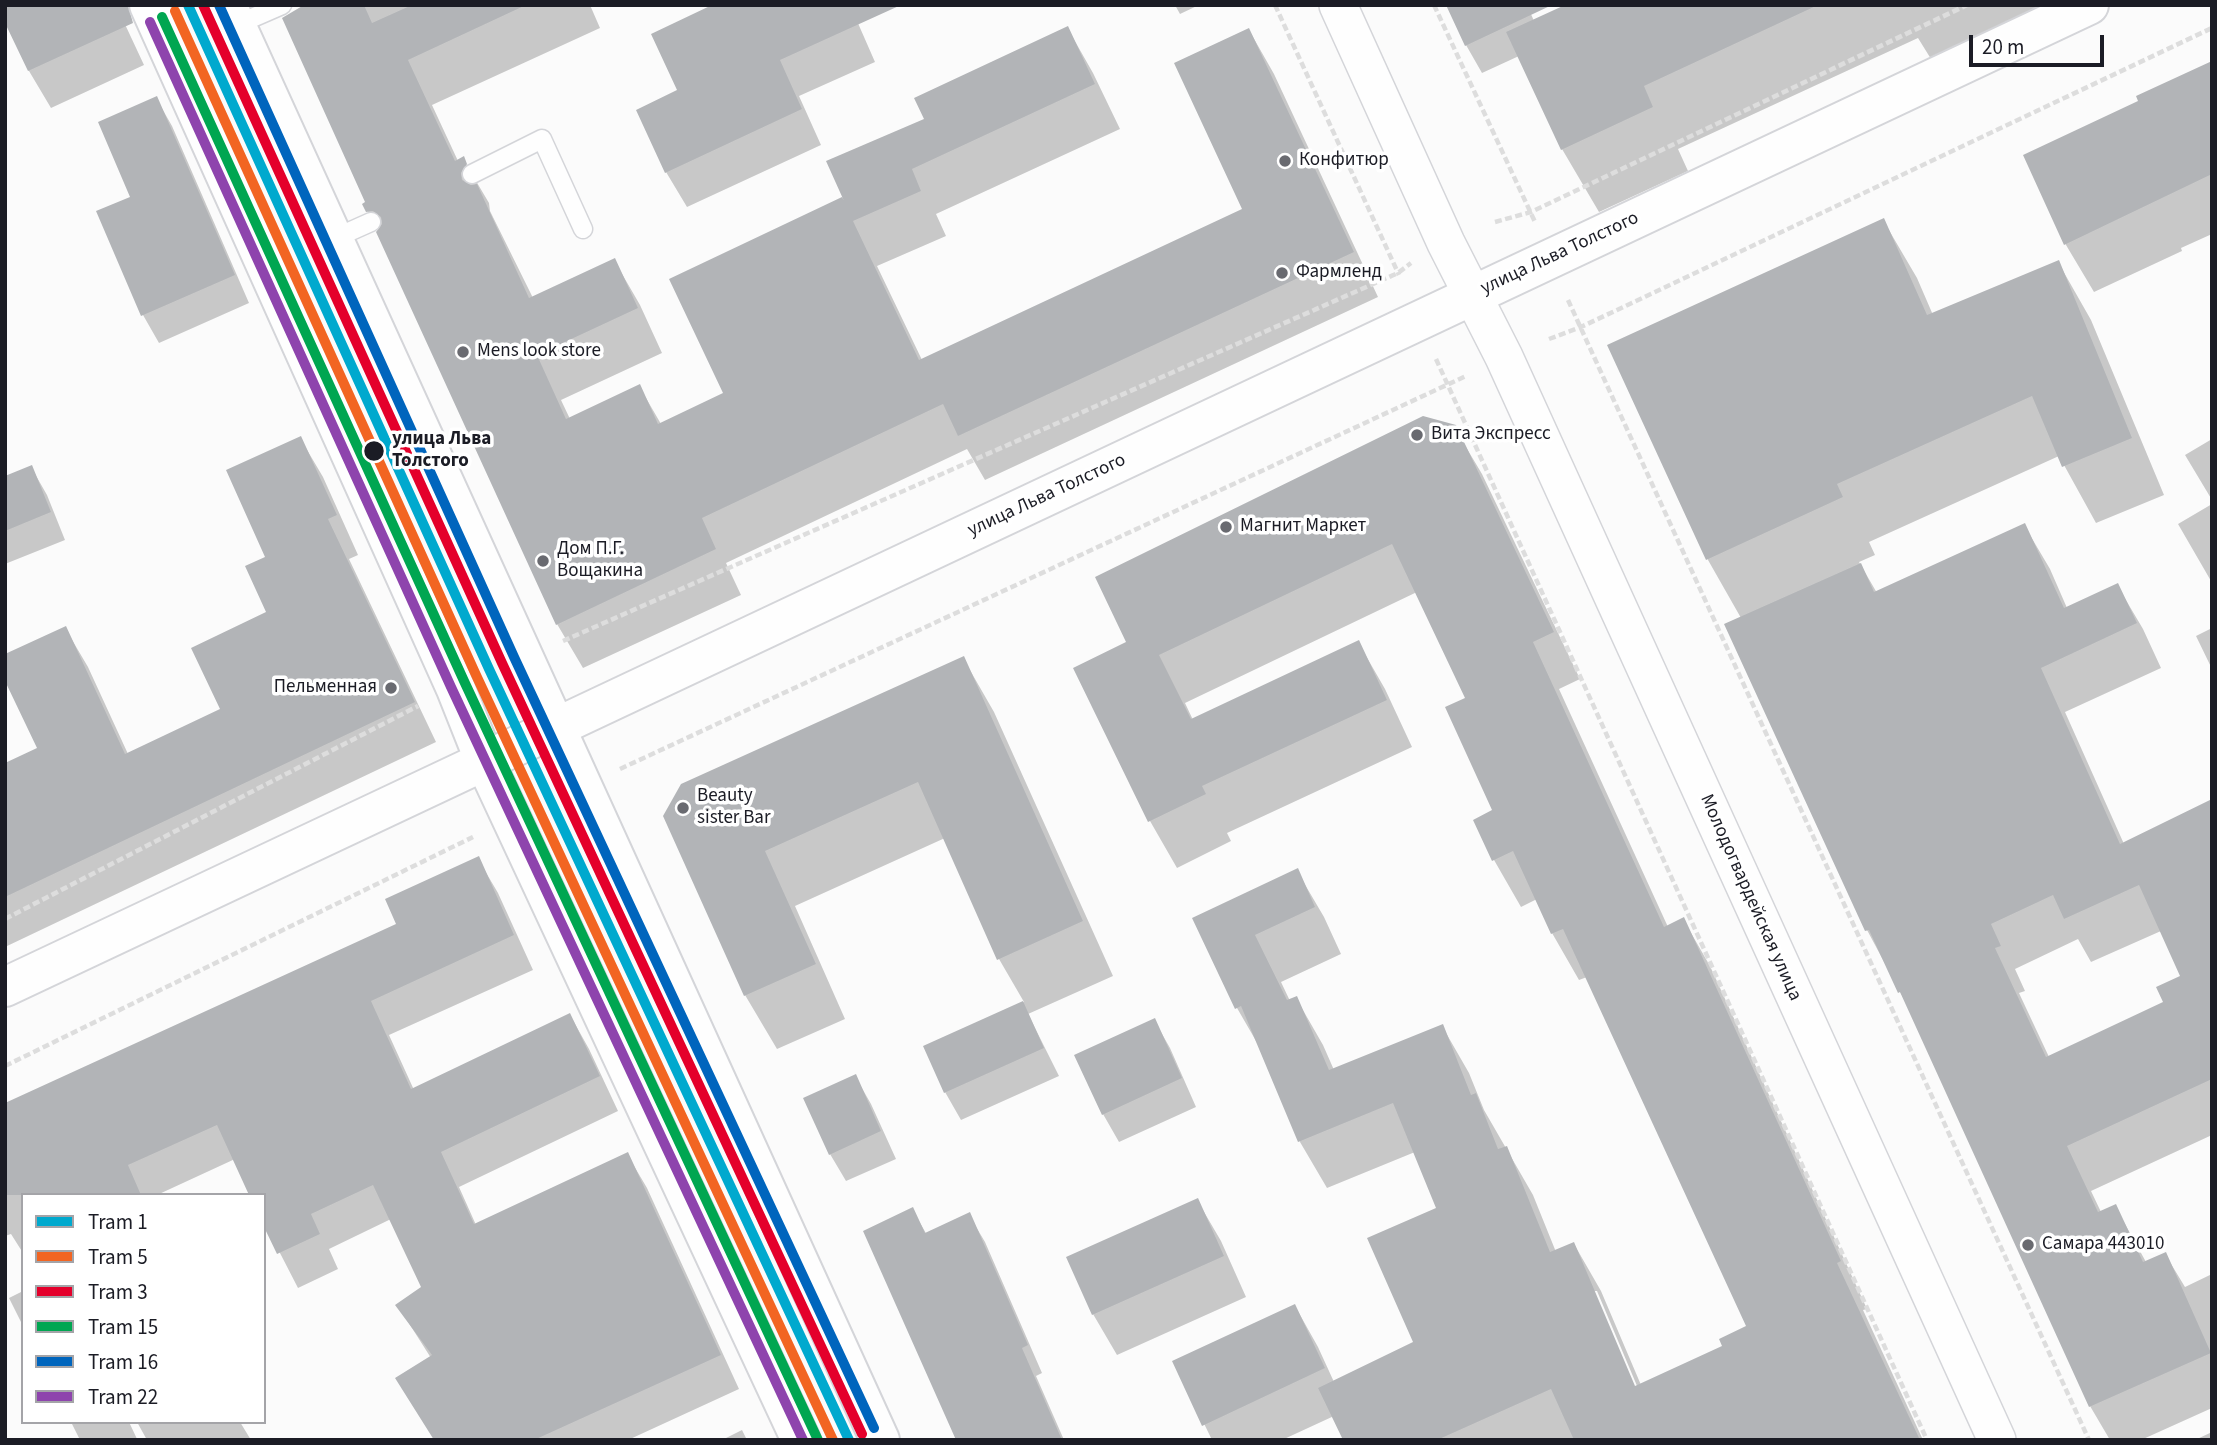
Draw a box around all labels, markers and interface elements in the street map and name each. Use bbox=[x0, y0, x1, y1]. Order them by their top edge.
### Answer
scale bar bbox=[1972, 21, 2107, 65]
text: 20 m bbox=[1982, 32, 2024, 62]
place label: Конфитюр bbox=[1299, 150, 1389, 172]
marker: Конфитюр bbox=[1277, 153, 1293, 169]
street label: улица Льва Толстого bbox=[1477, 207, 1643, 301]
place label: Фармленд bbox=[1296, 262, 1382, 284]
marker: Фармленд bbox=[1274, 265, 1290, 281]
place label: Mens look store bbox=[477, 341, 601, 363]
marker: Mens look store bbox=[455, 344, 471, 360]
place label: Вита Экспресс bbox=[1431, 424, 1551, 446]
marker: Вита Экспресс bbox=[1409, 427, 1425, 443]
place label: улица Льва Толстого bbox=[392, 429, 491, 473]
marker: улица Льва Толстого bbox=[362, 439, 386, 463]
street label: улица Льва Толстого bbox=[964, 449, 1130, 543]
place label: Магнит Маркет bbox=[1240, 516, 1366, 538]
marker: Магнит Маркет bbox=[1218, 519, 1234, 535]
place label: Дом П.Г. Вощакина bbox=[557, 539, 643, 583]
marker: Дом П.Г. Вощакина bbox=[535, 553, 551, 569]
place label: Пельменная bbox=[274, 677, 377, 699]
marker: Пельменная bbox=[383, 680, 399, 696]
place label: Beauty sister Bar bbox=[697, 786, 771, 830]
street label: Молодогвардейская улица bbox=[1694, 791, 1806, 1005]
marker: Beauty sister Bar bbox=[675, 800, 691, 816]
legend bbox=[21, 1193, 266, 1424]
text: Tram 1 bbox=[88, 1207, 148, 1237]
place label: Самара 443010 bbox=[2042, 1234, 2164, 1256]
marker: Самара 443010 bbox=[2020, 1237, 2036, 1253]
text: Tram 5 bbox=[88, 1242, 148, 1272]
text: Tram 3 bbox=[88, 1277, 148, 1307]
text: Tram 15 bbox=[88, 1312, 158, 1342]
text: Tram 16 bbox=[88, 1347, 158, 1377]
text: Tram 22 bbox=[88, 1382, 158, 1412]

